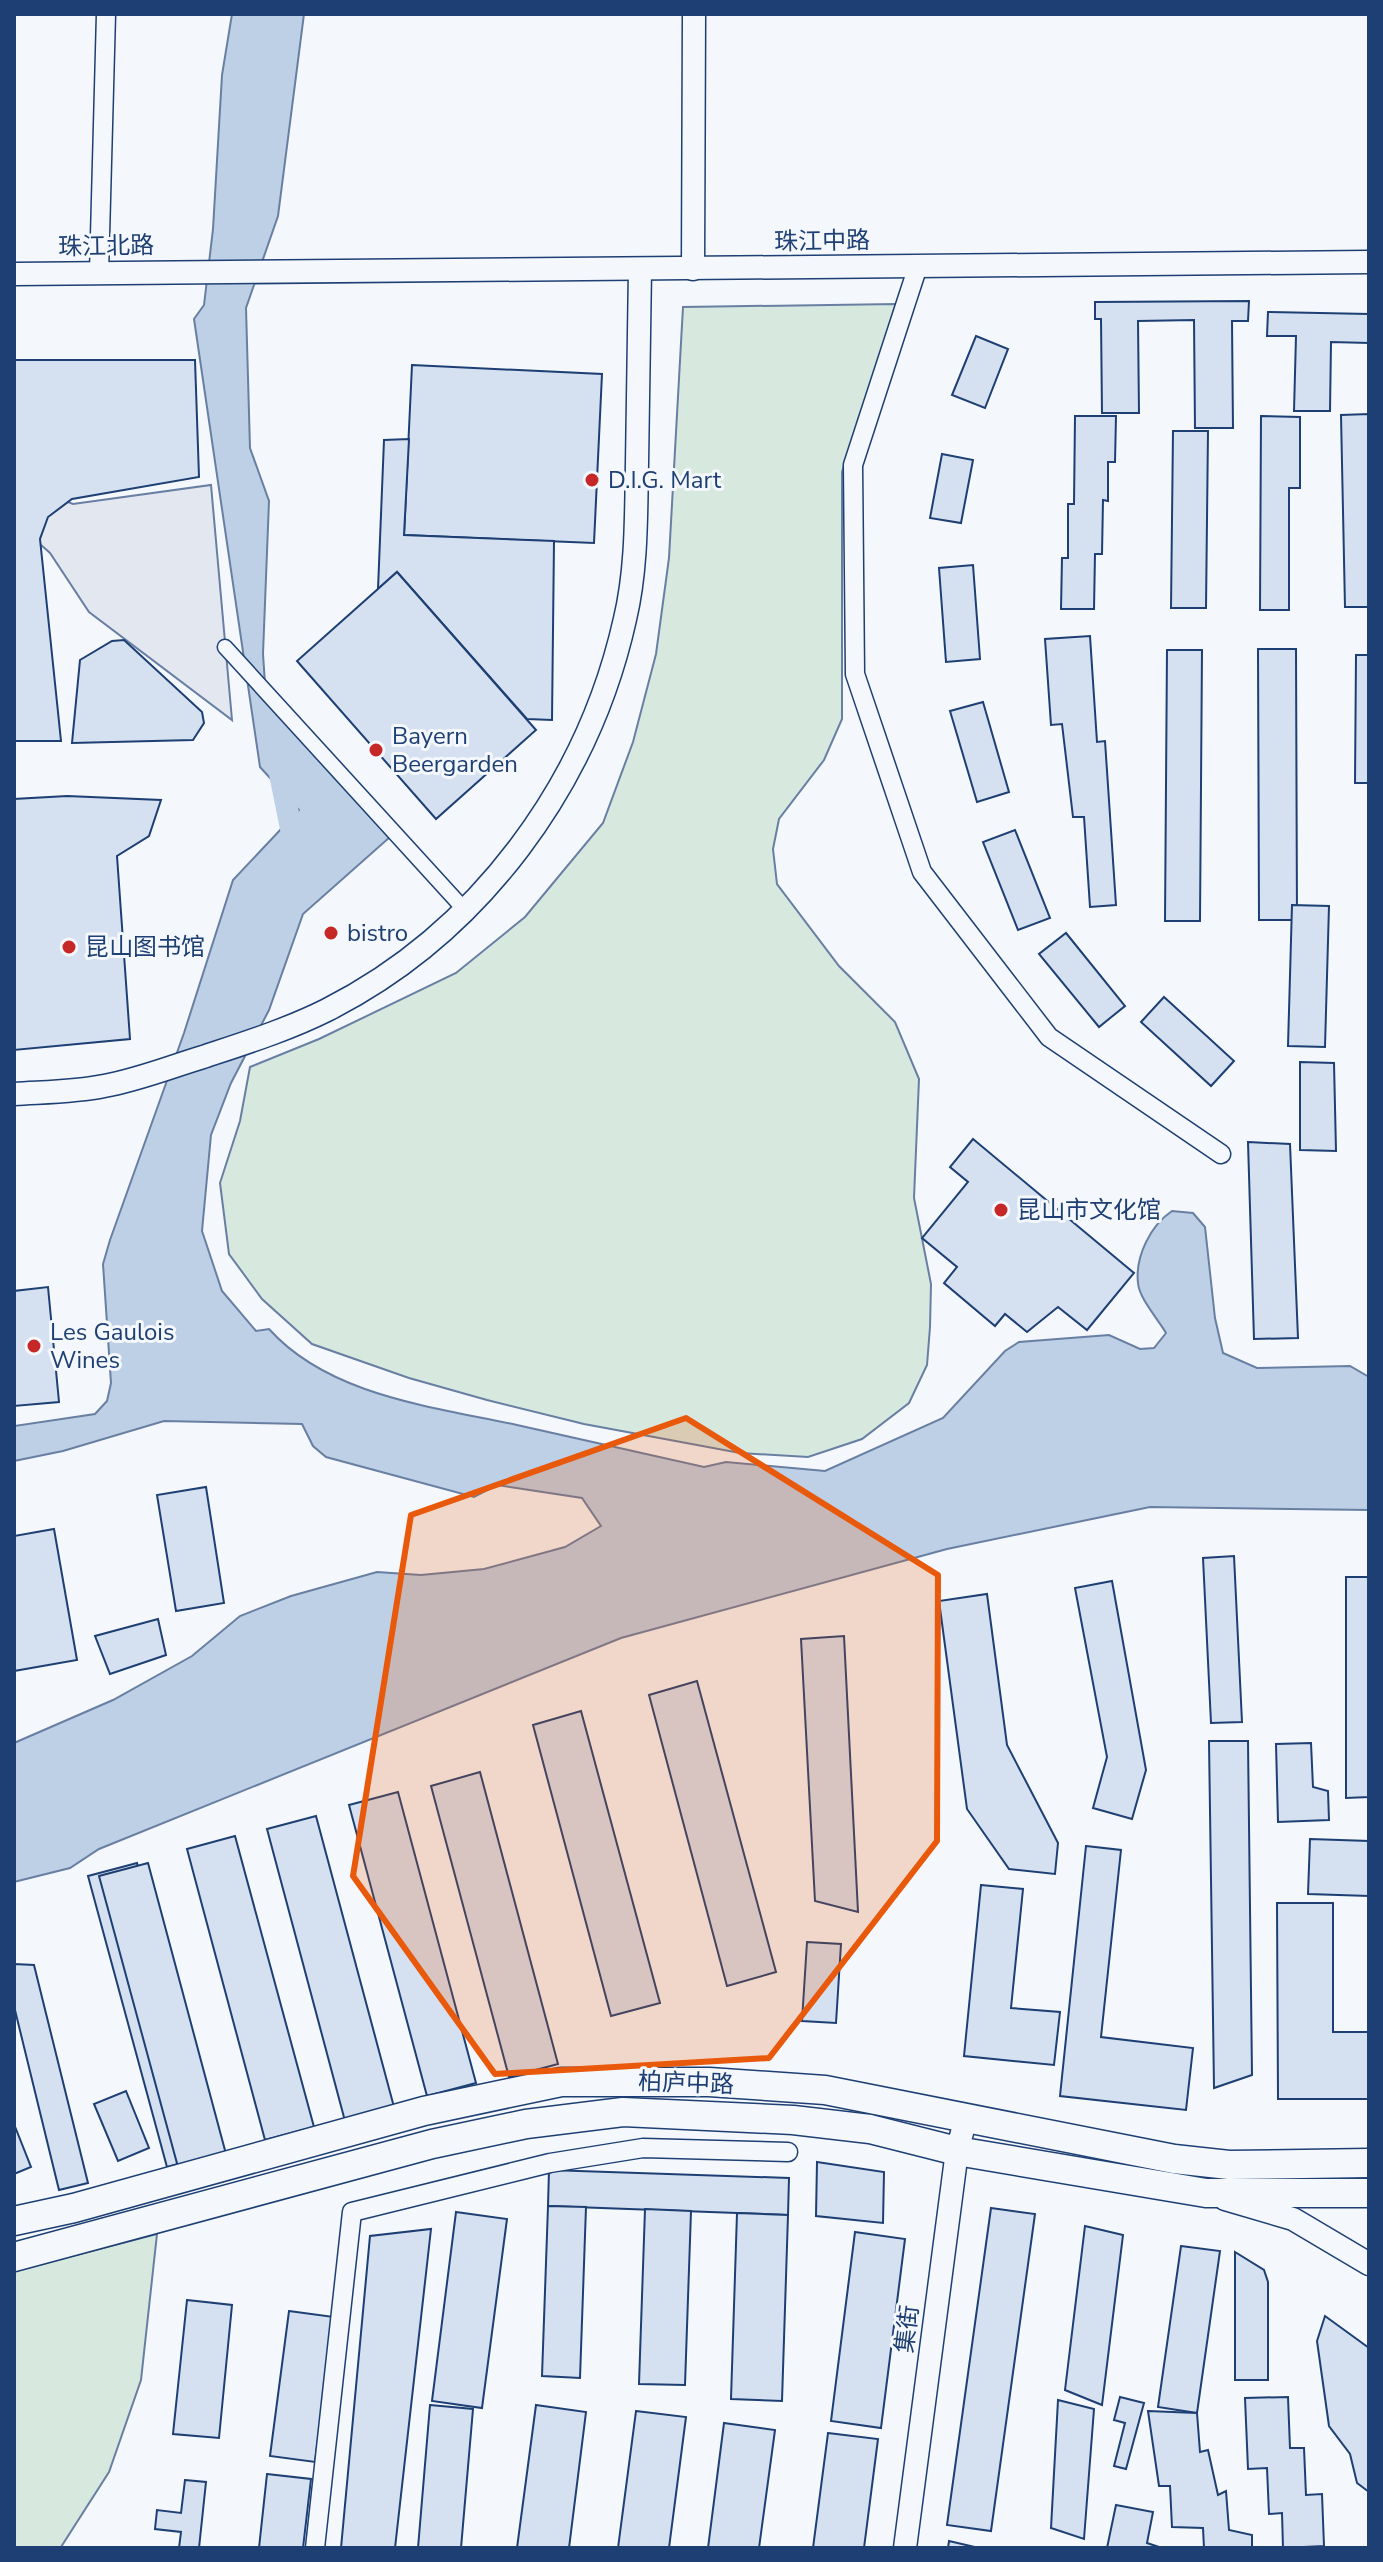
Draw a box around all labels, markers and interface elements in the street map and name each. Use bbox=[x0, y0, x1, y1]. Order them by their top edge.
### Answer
street label: 珠江中路 bbox=[774, 224, 870, 258]
street label: 珠江北路 bbox=[58, 229, 154, 263]
place label: D.I.G. Mart bbox=[608, 464, 722, 496]
marker: D.I.G. Mart bbox=[583, 471, 601, 489]
place label: Bayern Beergarden bbox=[392, 720, 518, 780]
marker: Bayern Beergarden bbox=[367, 741, 385, 759]
place label: bistro bbox=[347, 917, 408, 949]
marker: bistro bbox=[322, 924, 340, 942]
place label: 昆山图书馆 bbox=[85, 931, 205, 963]
marker: 昆山图书馆 bbox=[60, 938, 78, 956]
place label: 昆山市文化馆 bbox=[1017, 1194, 1161, 1226]
marker: 昆山市文化馆 bbox=[992, 1201, 1010, 1219]
place label: Les Gaulois Wines bbox=[50, 1316, 174, 1376]
marker: Les Gaulois Wines bbox=[25, 1337, 43, 1355]
street label: 柏庐中路 bbox=[637, 2065, 735, 2101]
street label: 集街 bbox=[888, 2303, 926, 2355]

